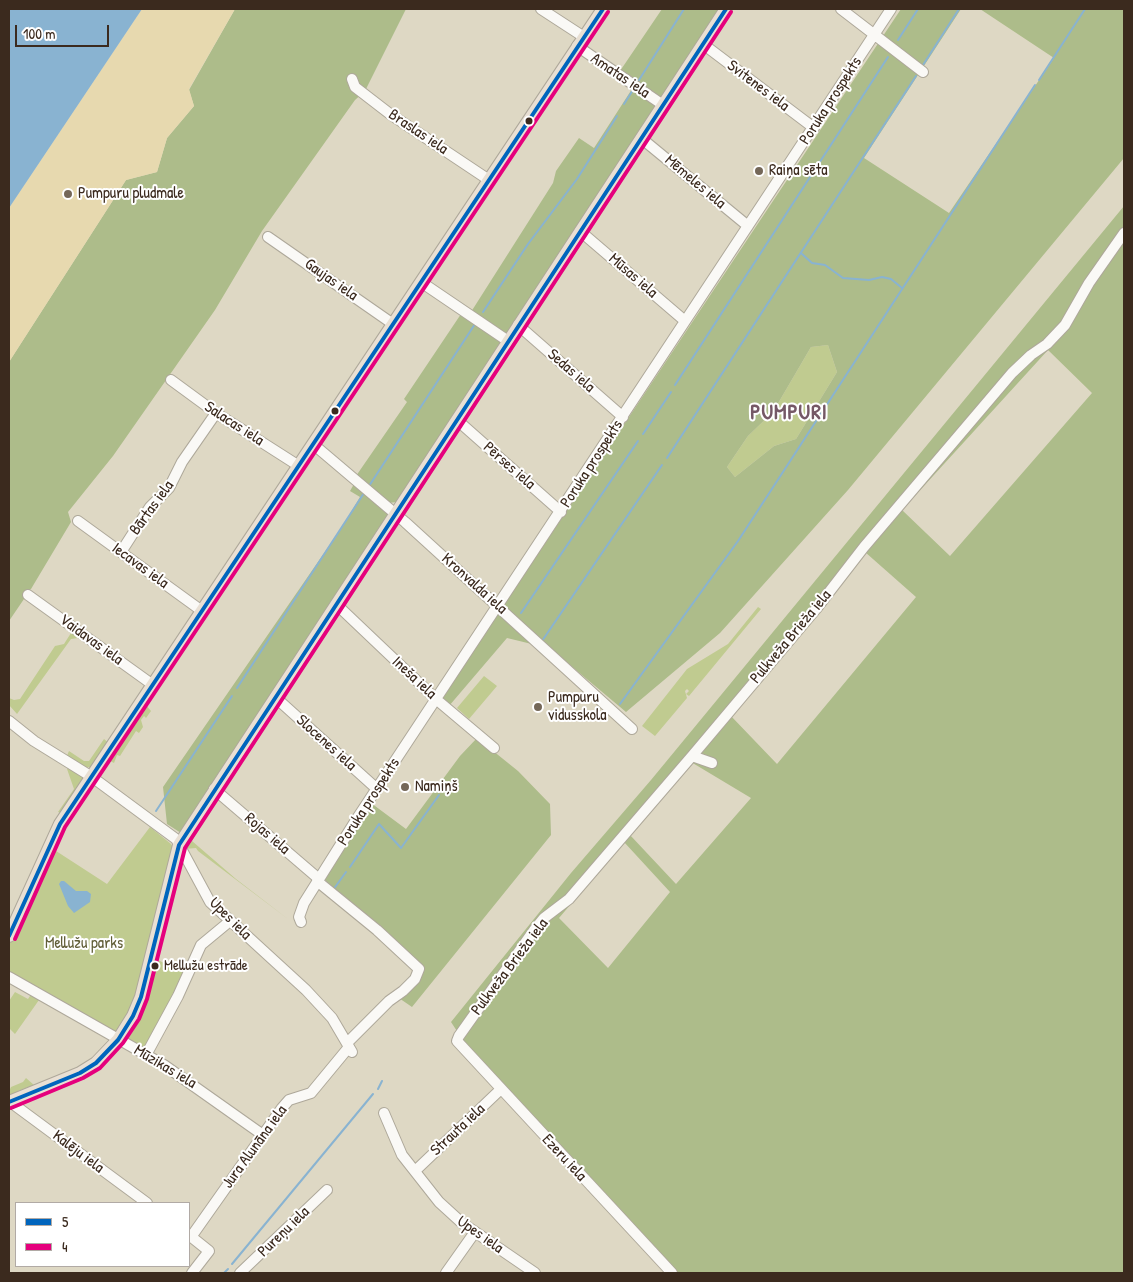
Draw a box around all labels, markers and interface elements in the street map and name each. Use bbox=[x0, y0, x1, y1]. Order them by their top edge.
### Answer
scale bar bbox=[18, 15, 111, 47]
text: 100 m bbox=[23, 23, 56, 44]
street label: Amatas iela bbox=[587, 49, 653, 103]
street label: Poruka prospekts bbox=[796, 54, 866, 148]
street label: Svitenes iela bbox=[723, 56, 793, 116]
street label: Braslas iela bbox=[385, 105, 451, 159]
unlabelled marker bbox=[524, 116, 534, 126]
street label: Mēmeles iela bbox=[660, 151, 730, 213]
place label: Raiņa sēta bbox=[769, 161, 828, 181]
marker: Raiņa sēta bbox=[753, 165, 765, 177]
place label: Pumpuru pludmale bbox=[78, 184, 184, 204]
marker: Pumpuru pludmale bbox=[62, 188, 74, 200]
street label: Mūsas iela bbox=[605, 250, 661, 302]
street label: Gaujas iela bbox=[301, 255, 361, 305]
street label: Sedas iela bbox=[543, 345, 599, 397]
street label: Salacas iela bbox=[201, 398, 267, 450]
district label: PUMPURI bbox=[749, 400, 829, 426]
unlabelled marker bbox=[330, 406, 340, 416]
street label: Poruka prospekts bbox=[557, 417, 627, 511]
street label: Pērses iela bbox=[479, 438, 539, 494]
street label: Bārtas iela bbox=[126, 477, 178, 539]
street label: Iecavas iela bbox=[108, 539, 172, 593]
street label: Kronvalda iela bbox=[437, 549, 511, 619]
street label: Pulkveža Brieža iela bbox=[746, 586, 836, 688]
street label: Vaidavas iela bbox=[55, 610, 127, 670]
street label: Ineša iela bbox=[388, 653, 440, 703]
place label: Pumpuru vidusskola bbox=[548, 688, 607, 726]
marker: Pumpuru vidusskola bbox=[532, 701, 544, 713]
street label: Slocenes iela bbox=[292, 711, 360, 775]
street label: Poruka prospekts bbox=[334, 755, 404, 849]
place label: Namiņš bbox=[415, 777, 458, 797]
marker: Namiņš bbox=[399, 781, 411, 793]
street label: Rojas iela bbox=[240, 809, 294, 859]
street label: Upes iela bbox=[205, 894, 255, 944]
street label: Pulkveža Brieža iela bbox=[467, 915, 553, 1019]
park label: Mellužu parks bbox=[45, 934, 123, 954]
place label: Mellužu estrāde bbox=[164, 957, 248, 975]
marker: Mellužu estrāde bbox=[150, 961, 160, 971]
street label: Mūzikas iela bbox=[130, 1041, 200, 1093]
street label: Strauta iela bbox=[427, 1100, 489, 1160]
street label: Jura Alunāna iela bbox=[218, 1102, 292, 1192]
street label: Kalēju iela bbox=[48, 1126, 108, 1178]
street label: Ezeru iela bbox=[538, 1131, 590, 1185]
legend bbox=[15, 1202, 190, 1267]
street label: Pureņu iela bbox=[254, 1203, 314, 1261]
text: 5 bbox=[62, 1211, 68, 1232]
street label: Upes iela bbox=[453, 1212, 507, 1258]
text: 4 bbox=[62, 1236, 68, 1257]

